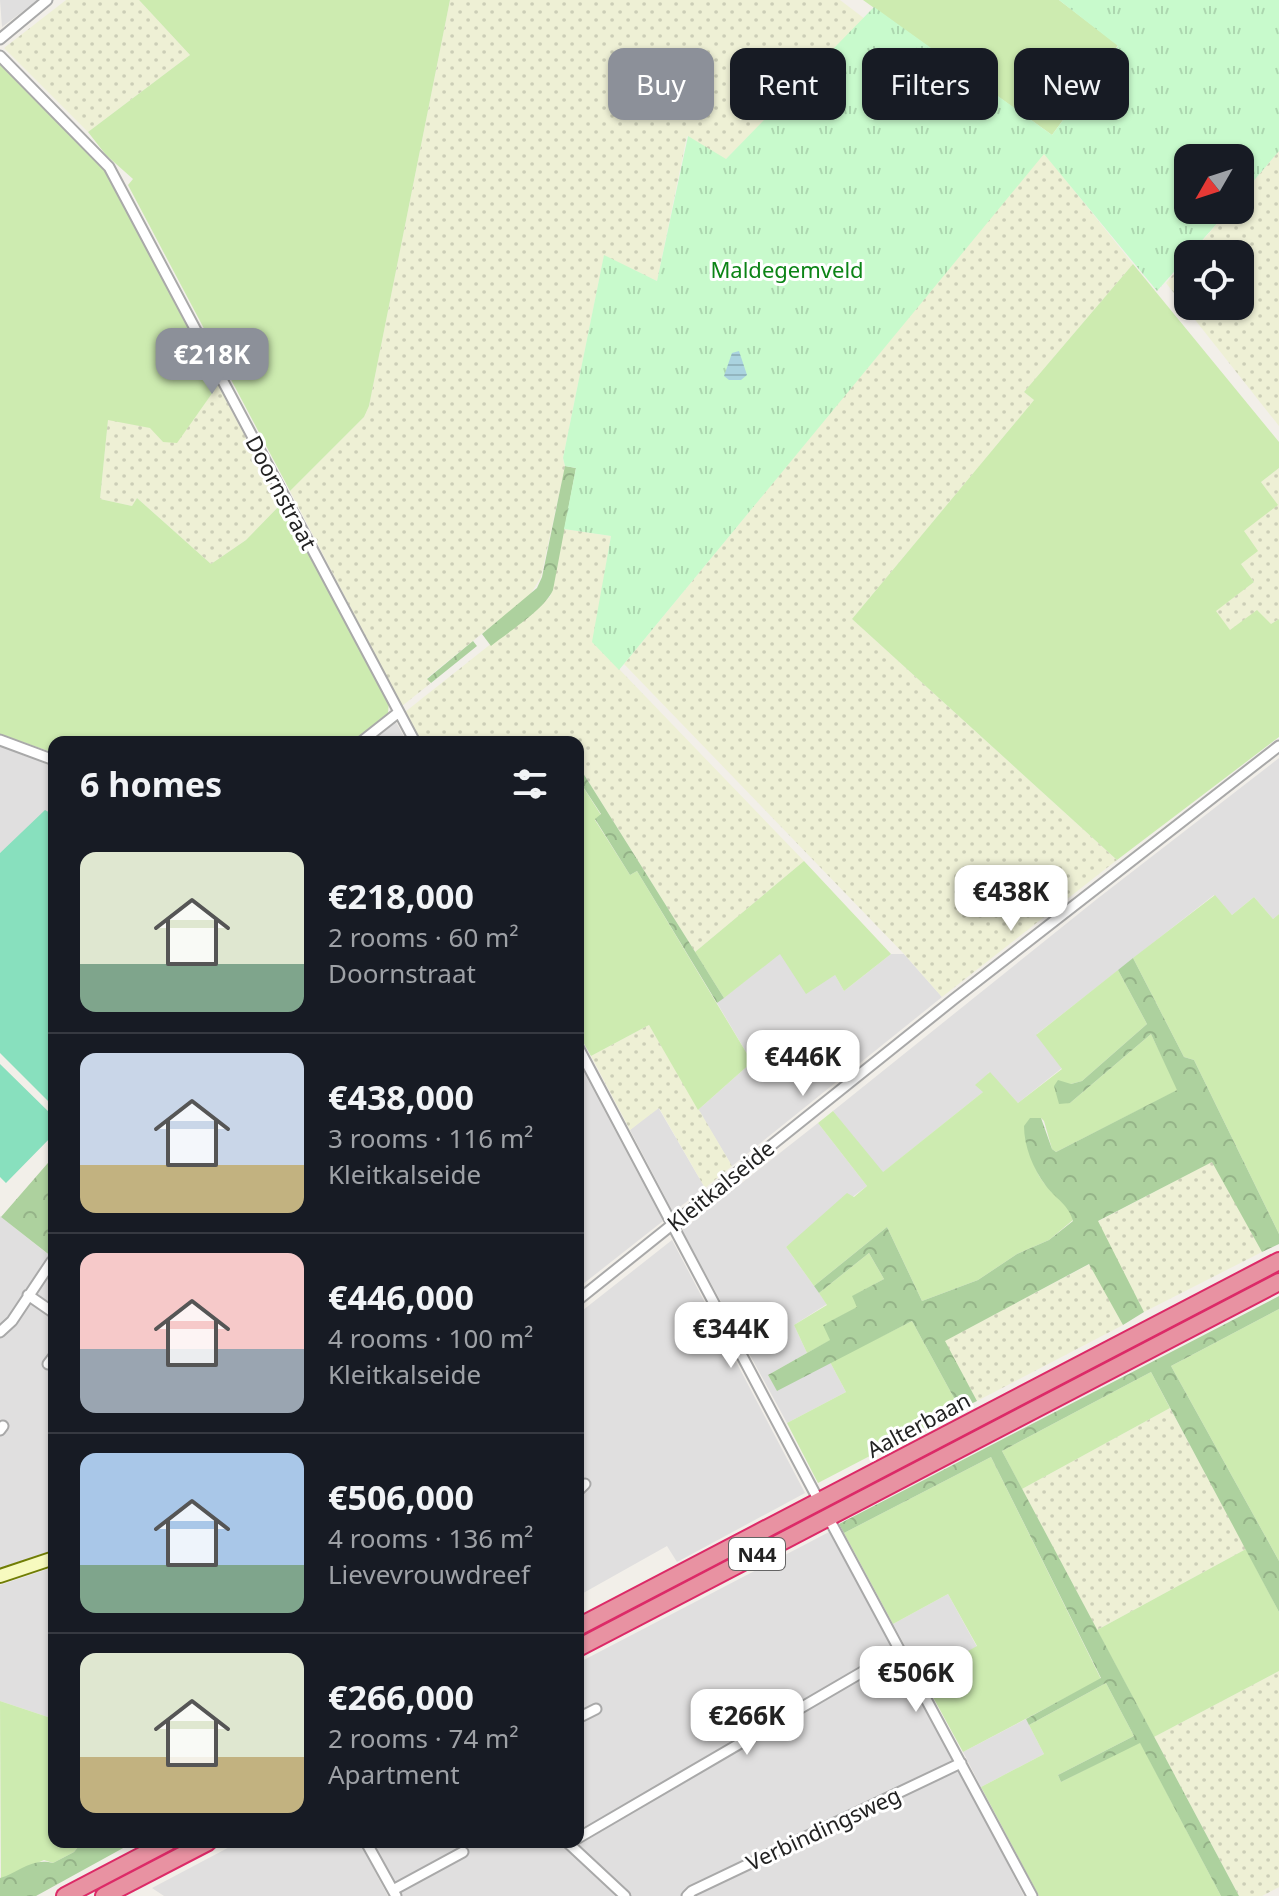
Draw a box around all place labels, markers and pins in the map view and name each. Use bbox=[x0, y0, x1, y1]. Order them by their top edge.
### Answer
pin: €218K bbox=[156, 328, 268, 396]
pin: €438K bbox=[955, 865, 1067, 933]
pin: €446K bbox=[747, 1030, 859, 1098]
pin: €344K bbox=[675, 1302, 787, 1370]
pin: €506K bbox=[860, 1646, 972, 1714]
pin: €266K bbox=[691, 1689, 803, 1757]

